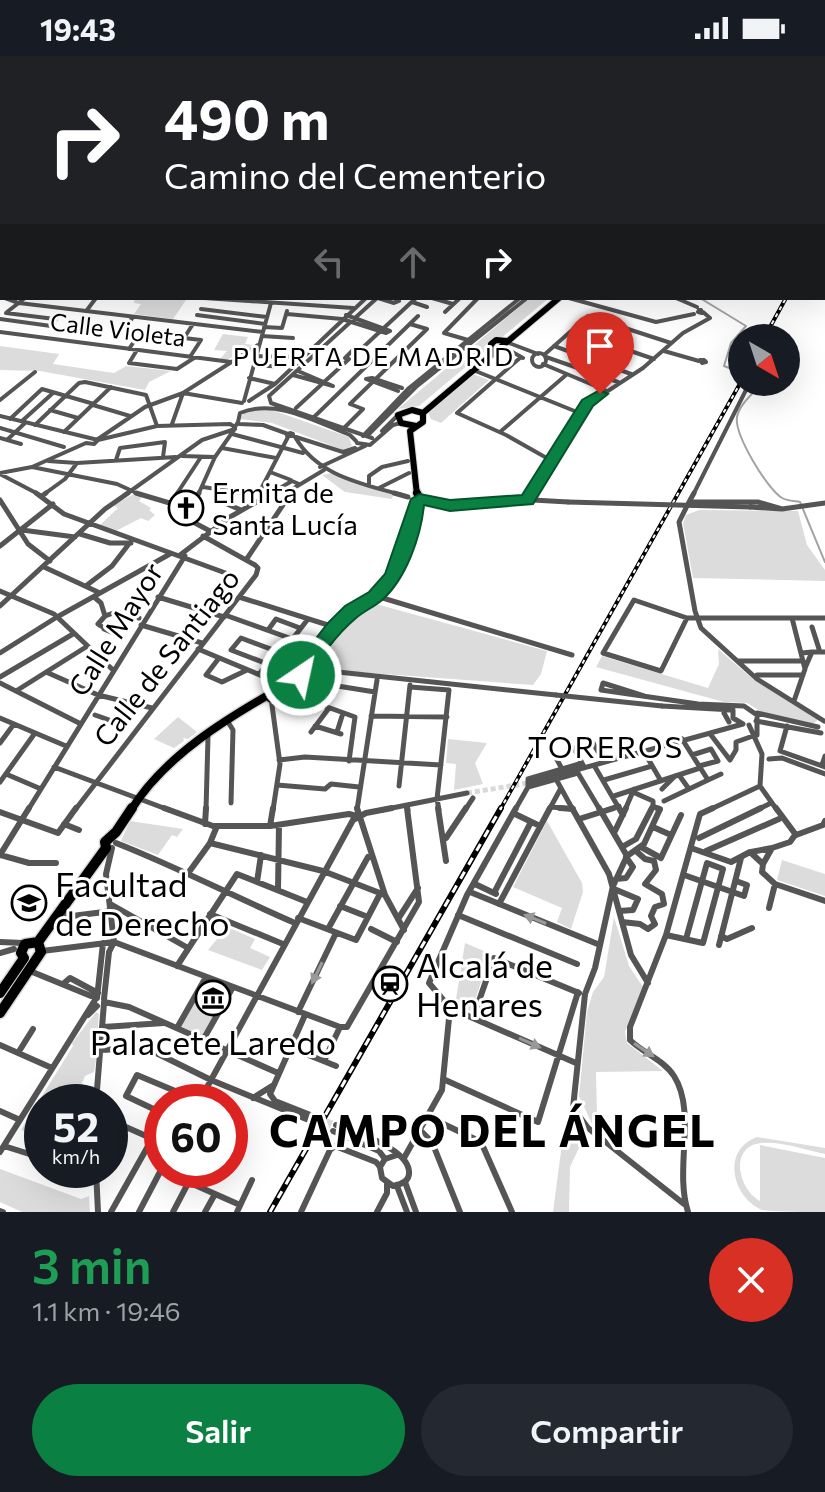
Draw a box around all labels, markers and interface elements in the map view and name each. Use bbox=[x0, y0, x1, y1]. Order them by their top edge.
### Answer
text: 19:43 bbox=[40, 10, 116, 47]
text: 490 m bbox=[164, 83, 330, 152]
icon: right bbox=[32, 88, 136, 192]
text: Camino del Cementerio bbox=[164, 152, 546, 196]
icon: left bbox=[307, 240, 351, 284]
icon: ahead bbox=[391, 240, 435, 284]
icon: right bbox=[475, 240, 519, 284]
street label: Calle Violeta bbox=[49, 306, 187, 352]
pin bbox=[566, 312, 634, 394]
icon: arrive bbox=[578, 324, 622, 368]
north arrow bbox=[728, 324, 800, 396]
map controls bbox=[728, 324, 800, 396]
district label: PUERTA DE MADRID bbox=[233, 340, 515, 371]
place label: Ermita de Santa Lucía bbox=[212, 475, 358, 541]
church icon: Ermita de Santa Lucía bbox=[167, 489, 205, 527]
street label: Calle Mayor bbox=[61, 556, 169, 702]
street label: Calle de Santiago bbox=[86, 561, 246, 753]
position arrow bbox=[259, 633, 343, 717]
district label: TOREROS bbox=[528, 727, 684, 764]
place label: Facultad de Derecho bbox=[55, 862, 230, 943]
school or university icon: Facultad de Derecho bbox=[10, 884, 48, 922]
one-way arrow bbox=[523, 912, 547, 925]
place label: Alcalá de Henares bbox=[416, 943, 553, 1024]
one-way arrow bbox=[310, 961, 324, 984]
station icon: Alcalá de Henares bbox=[371, 965, 409, 1003]
museum icon: Palacete Laredo bbox=[194, 979, 232, 1017]
place label: Palacete Laredo bbox=[90, 1020, 336, 1062]
one-way arrow bbox=[518, 1037, 542, 1050]
one-way arrow bbox=[633, 1043, 654, 1058]
speed limit sign: 60 bbox=[144, 1084, 248, 1188]
text: 52 bbox=[53, 1101, 99, 1150]
district label: CAMPO DEL ÁNGEL bbox=[269, 1102, 717, 1156]
text: km/h bbox=[52, 1144, 100, 1168]
text: 3 min bbox=[32, 1235, 152, 1294]
button: close bbox=[709, 1238, 793, 1322]
text: 1.1 km · 19:46 bbox=[32, 1295, 181, 1326]
button: Salir bbox=[32, 1384, 405, 1476]
button: Compartir bbox=[421, 1384, 793, 1476]

